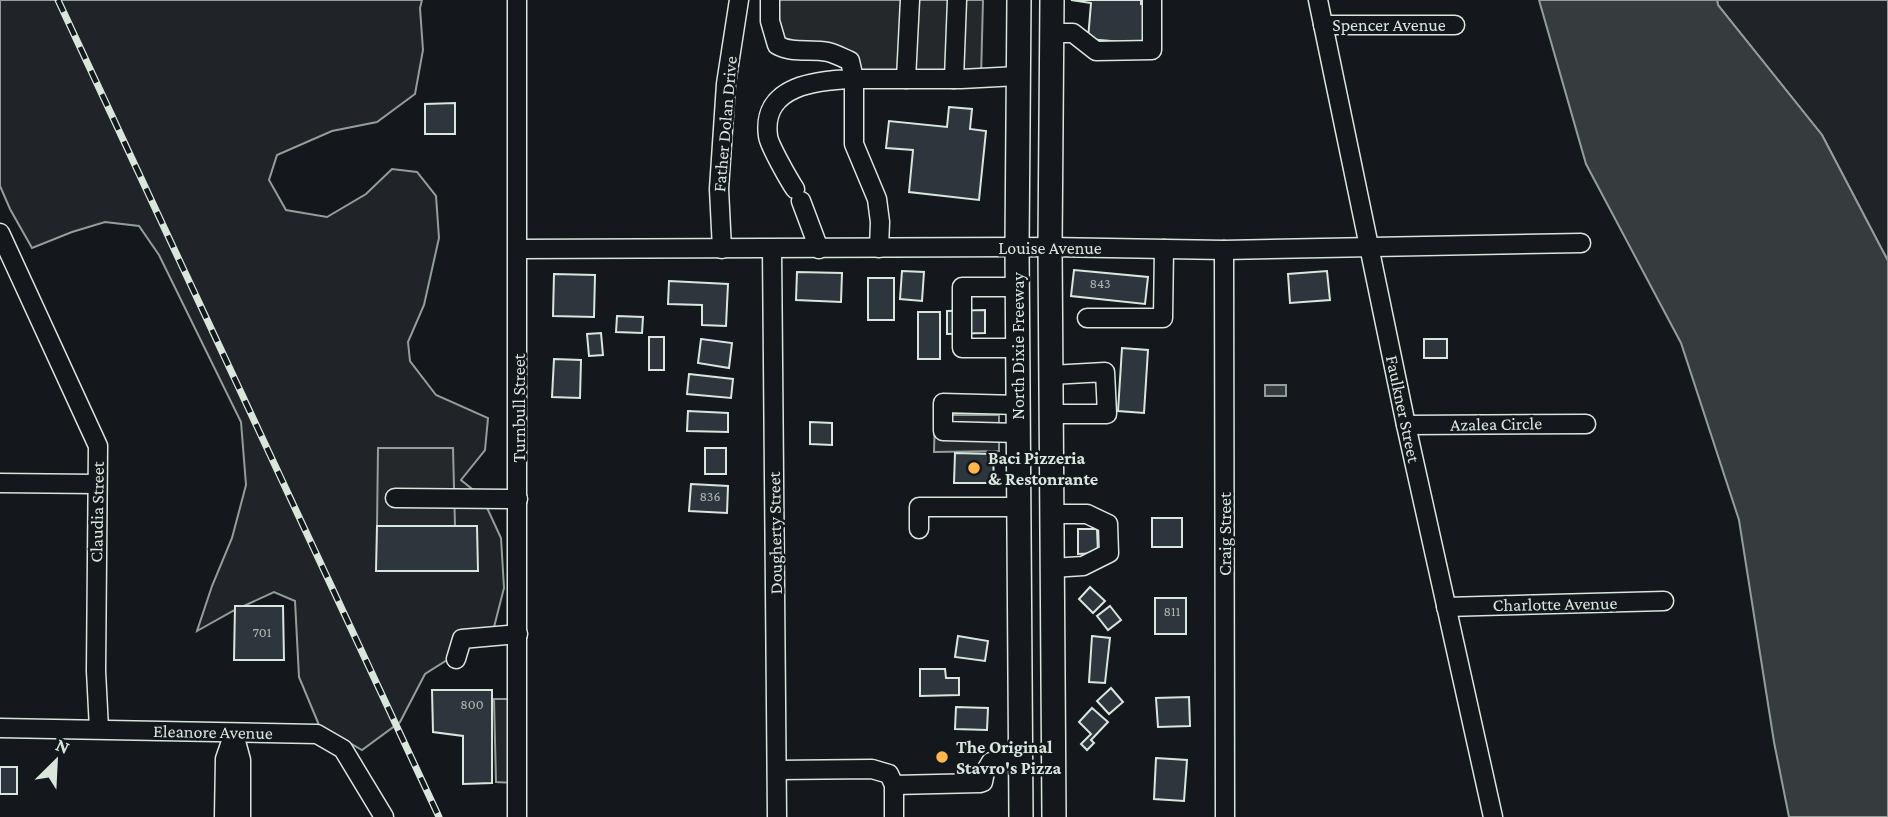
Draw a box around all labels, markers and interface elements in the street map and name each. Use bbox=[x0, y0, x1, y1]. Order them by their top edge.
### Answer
street label: Spencer Avenue bbox=[1332, 15, 1446, 35]
street label: Father Dolan Drive bbox=[709, 55, 741, 193]
street label: Louise Avenue bbox=[998, 238, 1102, 258]
street label: North Dixie Freeway bbox=[1008, 272, 1028, 420]
house number: 843 bbox=[1089, 275, 1111, 291]
street label: Turnbull Street bbox=[509, 352, 529, 463]
street label: Faulkner Street bbox=[1382, 354, 1424, 465]
street label: Azalea Circle bbox=[1450, 413, 1542, 435]
place label: Baci Pizzeria & Restonrante bbox=[988, 448, 1098, 489]
street label: Claudia Street bbox=[86, 460, 108, 563]
marker: Baci Pizzeria & Restonrante bbox=[966, 460, 982, 476]
street label: Dougherty Street bbox=[764, 470, 786, 595]
house number: 836 bbox=[700, 488, 721, 504]
street label: Craig Street bbox=[1215, 491, 1235, 576]
street label: Charlotte Avenue bbox=[1493, 593, 1618, 615]
house number: 811 bbox=[1164, 603, 1181, 619]
house number: 701 bbox=[253, 624, 272, 640]
house number: 800 bbox=[460, 696, 484, 712]
street label: Eleanore Avenue bbox=[153, 721, 273, 743]
north arrow bbox=[21, 726, 91, 796]
text: N bbox=[53, 734, 73, 758]
place label: The Original Stavro's Pizza bbox=[956, 737, 1062, 778]
marker: The Original Stavro's Pizza bbox=[934, 749, 950, 765]

